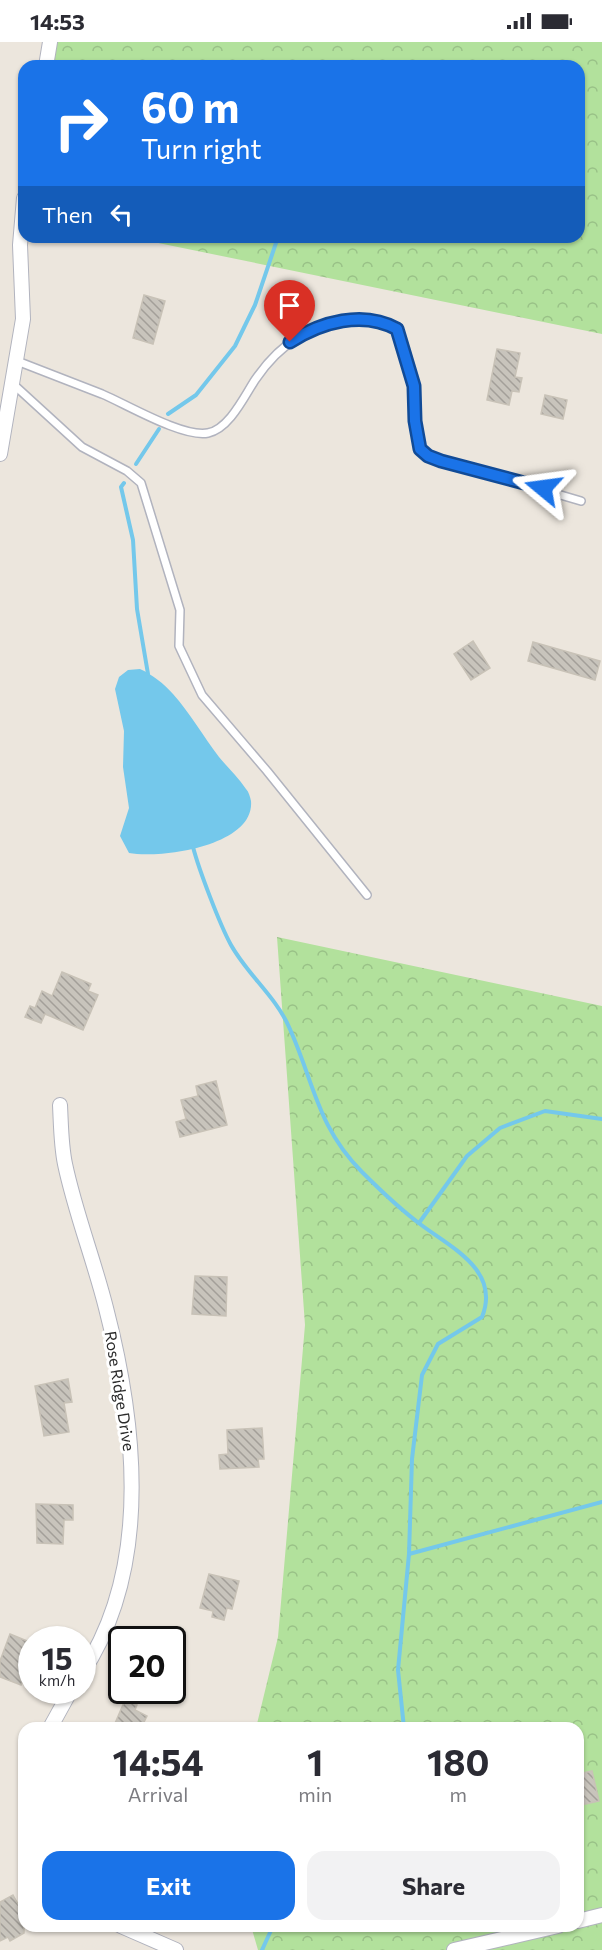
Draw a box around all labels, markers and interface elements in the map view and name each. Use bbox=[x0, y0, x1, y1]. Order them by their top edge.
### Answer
text: 14:53 bbox=[30, 8, 85, 35]
text: 60 m bbox=[141, 80, 240, 132]
icon: right bbox=[42, 84, 120, 162]
text: Turn right bbox=[141, 132, 261, 165]
icon: left bbox=[105, 198, 138, 231]
text: Then bbox=[42, 201, 93, 228]
pin bbox=[264, 280, 315, 342]
icon: arrive bbox=[273, 289, 306, 322]
position arrow bbox=[511, 456, 575, 520]
street label: Rose Ridge Drive bbox=[102, 1330, 139, 1452]
speed limit sign: 20 bbox=[108, 1626, 186, 1704]
text: 15 bbox=[41, 1639, 73, 1676]
text: km/h bbox=[39, 1671, 75, 1689]
text: 14:54 bbox=[113, 1739, 204, 1783]
text: 1 bbox=[307, 1739, 323, 1783]
text: 180 bbox=[427, 1739, 489, 1783]
text: Arrival bbox=[128, 1782, 188, 1806]
text: min bbox=[298, 1782, 332, 1806]
text: m bbox=[449, 1782, 467, 1806]
button: Exit bbox=[42, 1851, 295, 1920]
button: Share bbox=[307, 1851, 560, 1920]

